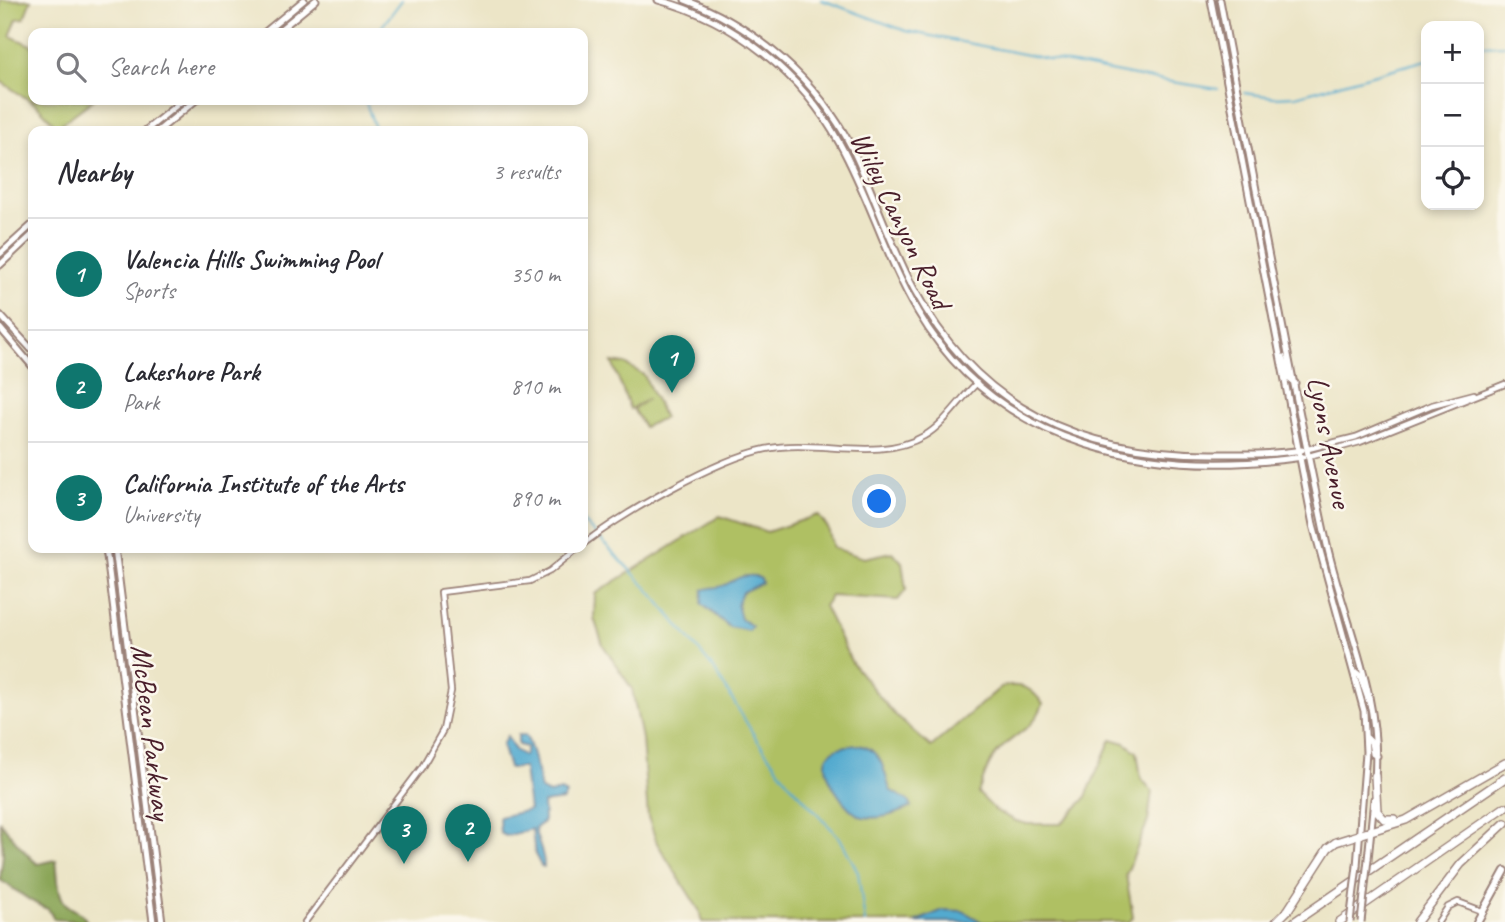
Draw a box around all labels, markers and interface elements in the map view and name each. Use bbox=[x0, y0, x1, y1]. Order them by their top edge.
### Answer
map controls bbox=[1421, 21, 1484, 210]
button: + bbox=[1421, 21, 1484, 84]
search box bbox=[28, 28, 588, 105]
icon: search bbox=[52, 48, 90, 86]
text: Search here bbox=[108, 50, 214, 83]
button: − bbox=[1421, 84, 1484, 147]
street label: Wiley Canyon Road bbox=[842, 125, 962, 319]
button: locate bbox=[1421, 147, 1484, 210]
text: Nearby bbox=[56, 153, 132, 191]
text: 3 results bbox=[493, 157, 560, 186]
text: Valencia Hills Swimming Pool bbox=[123, 243, 379, 276]
text: 1 bbox=[74, 260, 84, 289]
text: 350 m bbox=[511, 260, 560, 289]
text: Sports bbox=[123, 276, 175, 305]
pin: 1 bbox=[649, 335, 695, 393]
text: Lakeshore Park bbox=[123, 355, 260, 388]
text: 2 bbox=[74, 372, 84, 401]
text: 810 m bbox=[511, 372, 560, 401]
street label: Lyons Avenue bbox=[1299, 373, 1362, 513]
text: Park bbox=[123, 388, 159, 417]
text: California Institute of the Arts bbox=[123, 467, 404, 500]
text: 3 bbox=[74, 484, 84, 513]
text: 890 m bbox=[511, 484, 560, 513]
your location bbox=[862, 484, 896, 518]
text: University bbox=[123, 500, 200, 529]
street label: McBean Parkway bbox=[122, 642, 182, 824]
pin: 2 bbox=[445, 804, 491, 862]
pin: 3 bbox=[381, 806, 427, 864]

